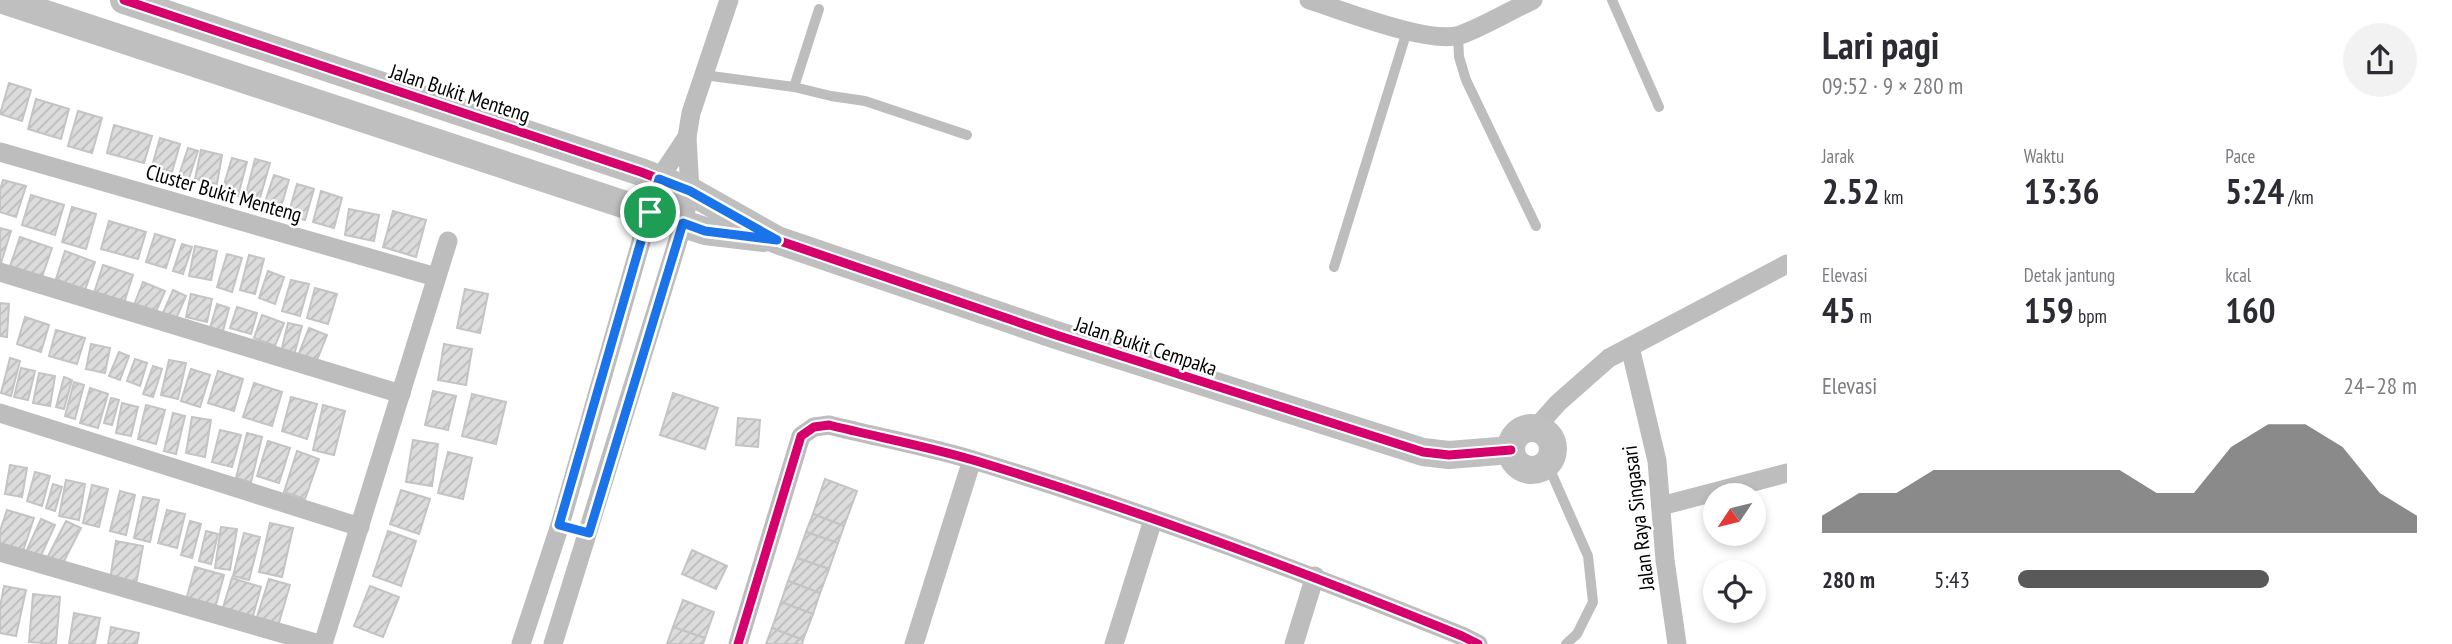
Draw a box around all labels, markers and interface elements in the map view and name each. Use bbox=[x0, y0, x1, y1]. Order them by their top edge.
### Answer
text: Lari pagi bbox=[1822, 20, 1939, 69]
button: share bbox=[2343, 23, 2417, 97]
street label: Jalan Bukit Menteng bbox=[385, 57, 534, 128]
text: 09:52 · 9 × 280 m bbox=[1822, 71, 1963, 100]
text: Jarak bbox=[1822, 144, 1854, 168]
text: Waktu bbox=[2024, 144, 2064, 168]
text: Pace bbox=[2225, 144, 2255, 168]
street label: Cluster Bukit Menteng bbox=[143, 158, 305, 228]
text: 2.52 bbox=[1822, 168, 1880, 214]
text: 13:36 bbox=[2024, 168, 2099, 214]
text: 5:24 bbox=[2225, 168, 2284, 214]
pin bbox=[620, 182, 680, 242]
text: km bbox=[1880, 185, 1903, 209]
text: /km bbox=[2284, 185, 2314, 209]
icon: arrive bbox=[631, 193, 669, 231]
text: Elevasi bbox=[1822, 263, 1868, 287]
text: Detak jantung bbox=[2024, 263, 2115, 287]
text: kcal bbox=[2225, 263, 2251, 287]
text: 45 bbox=[1822, 287, 1855, 333]
text: 159 bbox=[2024, 287, 2074, 333]
text: 160 bbox=[2225, 287, 2276, 333]
text: m bbox=[1855, 304, 1872, 328]
text: bpm bbox=[2074, 304, 2107, 328]
street label: Jalan Bukit Cempaka bbox=[1071, 310, 1220, 382]
text: Elevasi bbox=[1822, 371, 1877, 400]
text: 24–28 m bbox=[2344, 371, 2417, 400]
street label: Jalan Raya Singasari bbox=[1616, 444, 1660, 593]
north arrow bbox=[1703, 483, 1766, 546]
map controls bbox=[1703, 483, 1766, 623]
button: locate bbox=[1703, 560, 1766, 623]
text: 280 m bbox=[1822, 565, 1875, 594]
text: 5:43 bbox=[1934, 565, 1970, 594]

